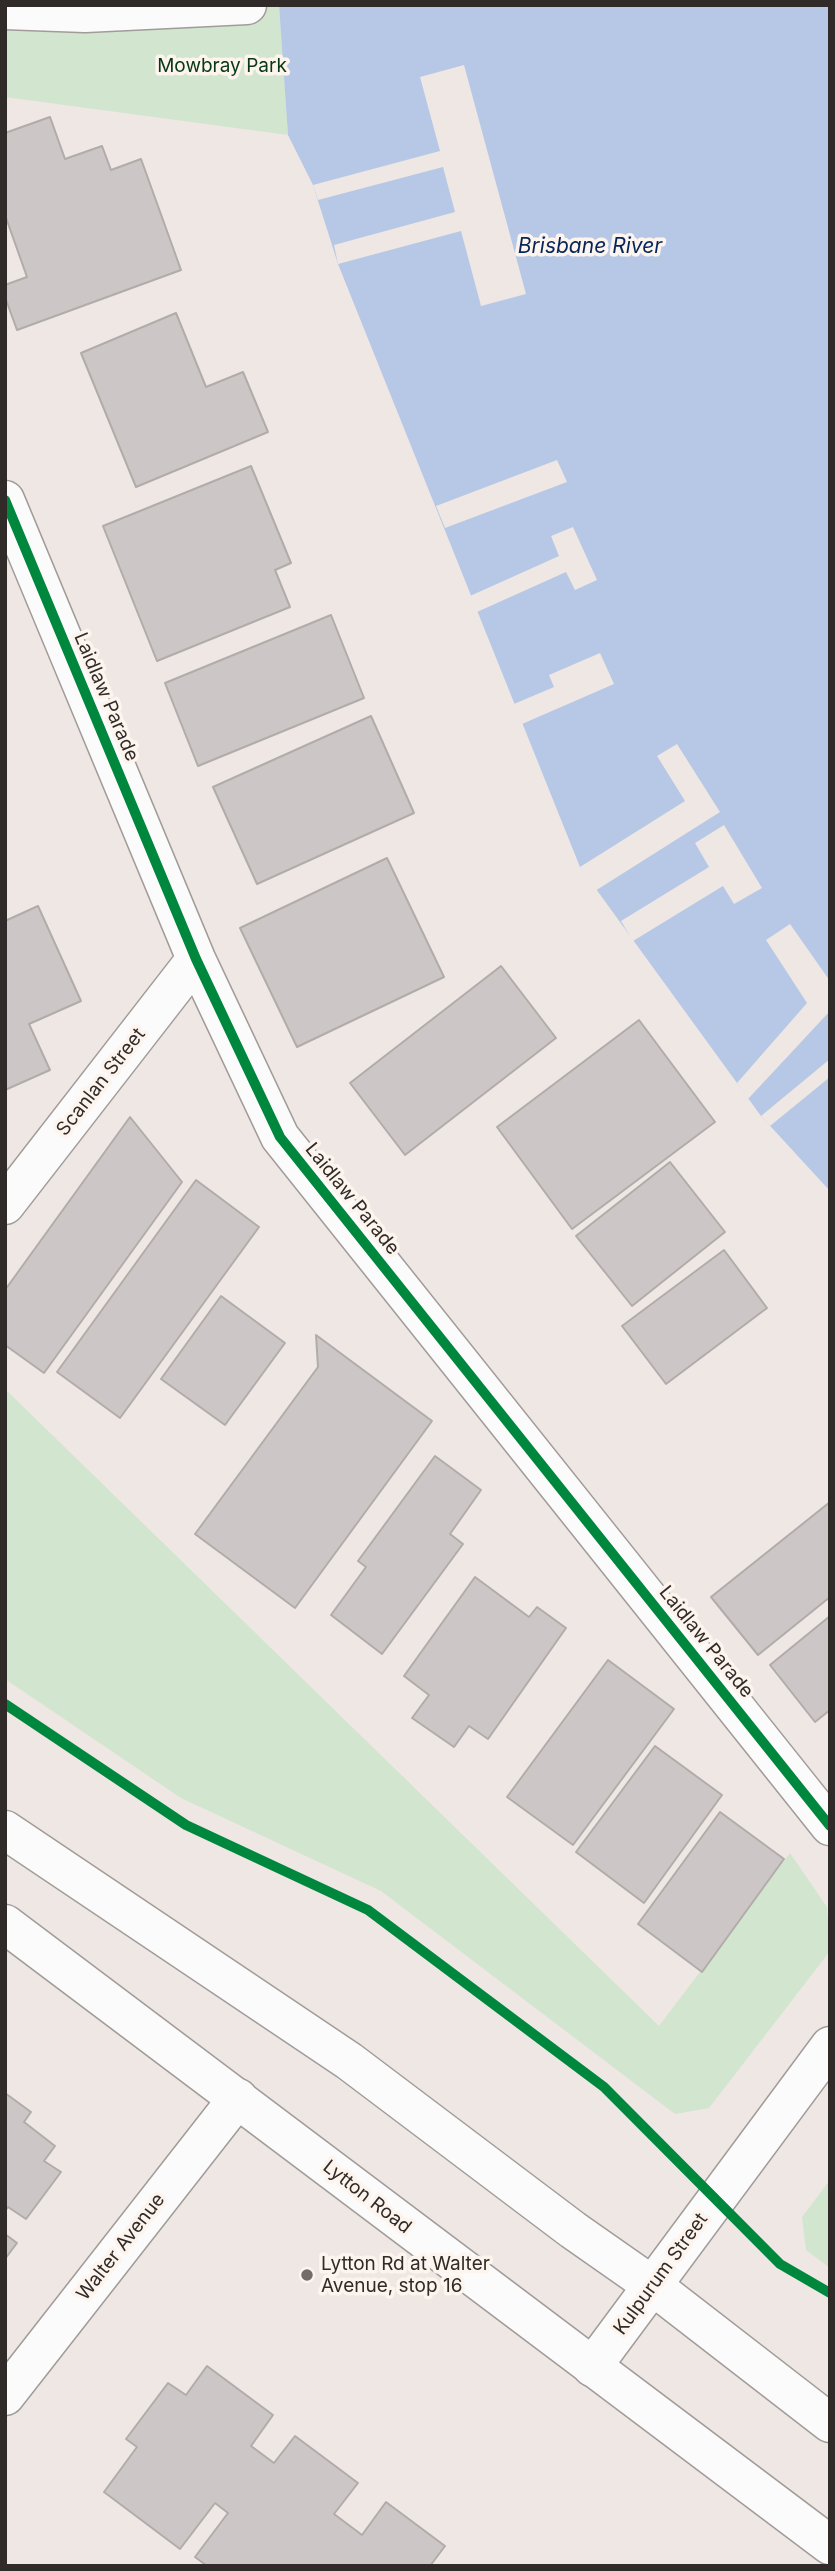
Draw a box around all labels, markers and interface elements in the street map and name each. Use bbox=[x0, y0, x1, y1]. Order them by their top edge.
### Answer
park label: Mowbray Park bbox=[157, 55, 287, 77]
water label: Brisbane River bbox=[518, 234, 662, 260]
street label: Laidlaw Parade bbox=[69, 629, 143, 765]
street label: Scanlan Street bbox=[52, 1024, 150, 1140]
street label: Laidlaw Parade bbox=[300, 1139, 404, 1259]
street label: Laidlaw Parade bbox=[654, 1582, 758, 1702]
street label: Lytton Road bbox=[318, 2155, 416, 2239]
street label: Walter Avenue bbox=[72, 2189, 170, 2305]
street label: Kulpurum Street bbox=[609, 2209, 713, 2339]
place label: Lytton Rd at Walter Avenue, stop 16 bbox=[321, 2253, 490, 2297]
marker: Lytton Rd at Walter Avenue, stop 16 bbox=[299, 2267, 315, 2283]

